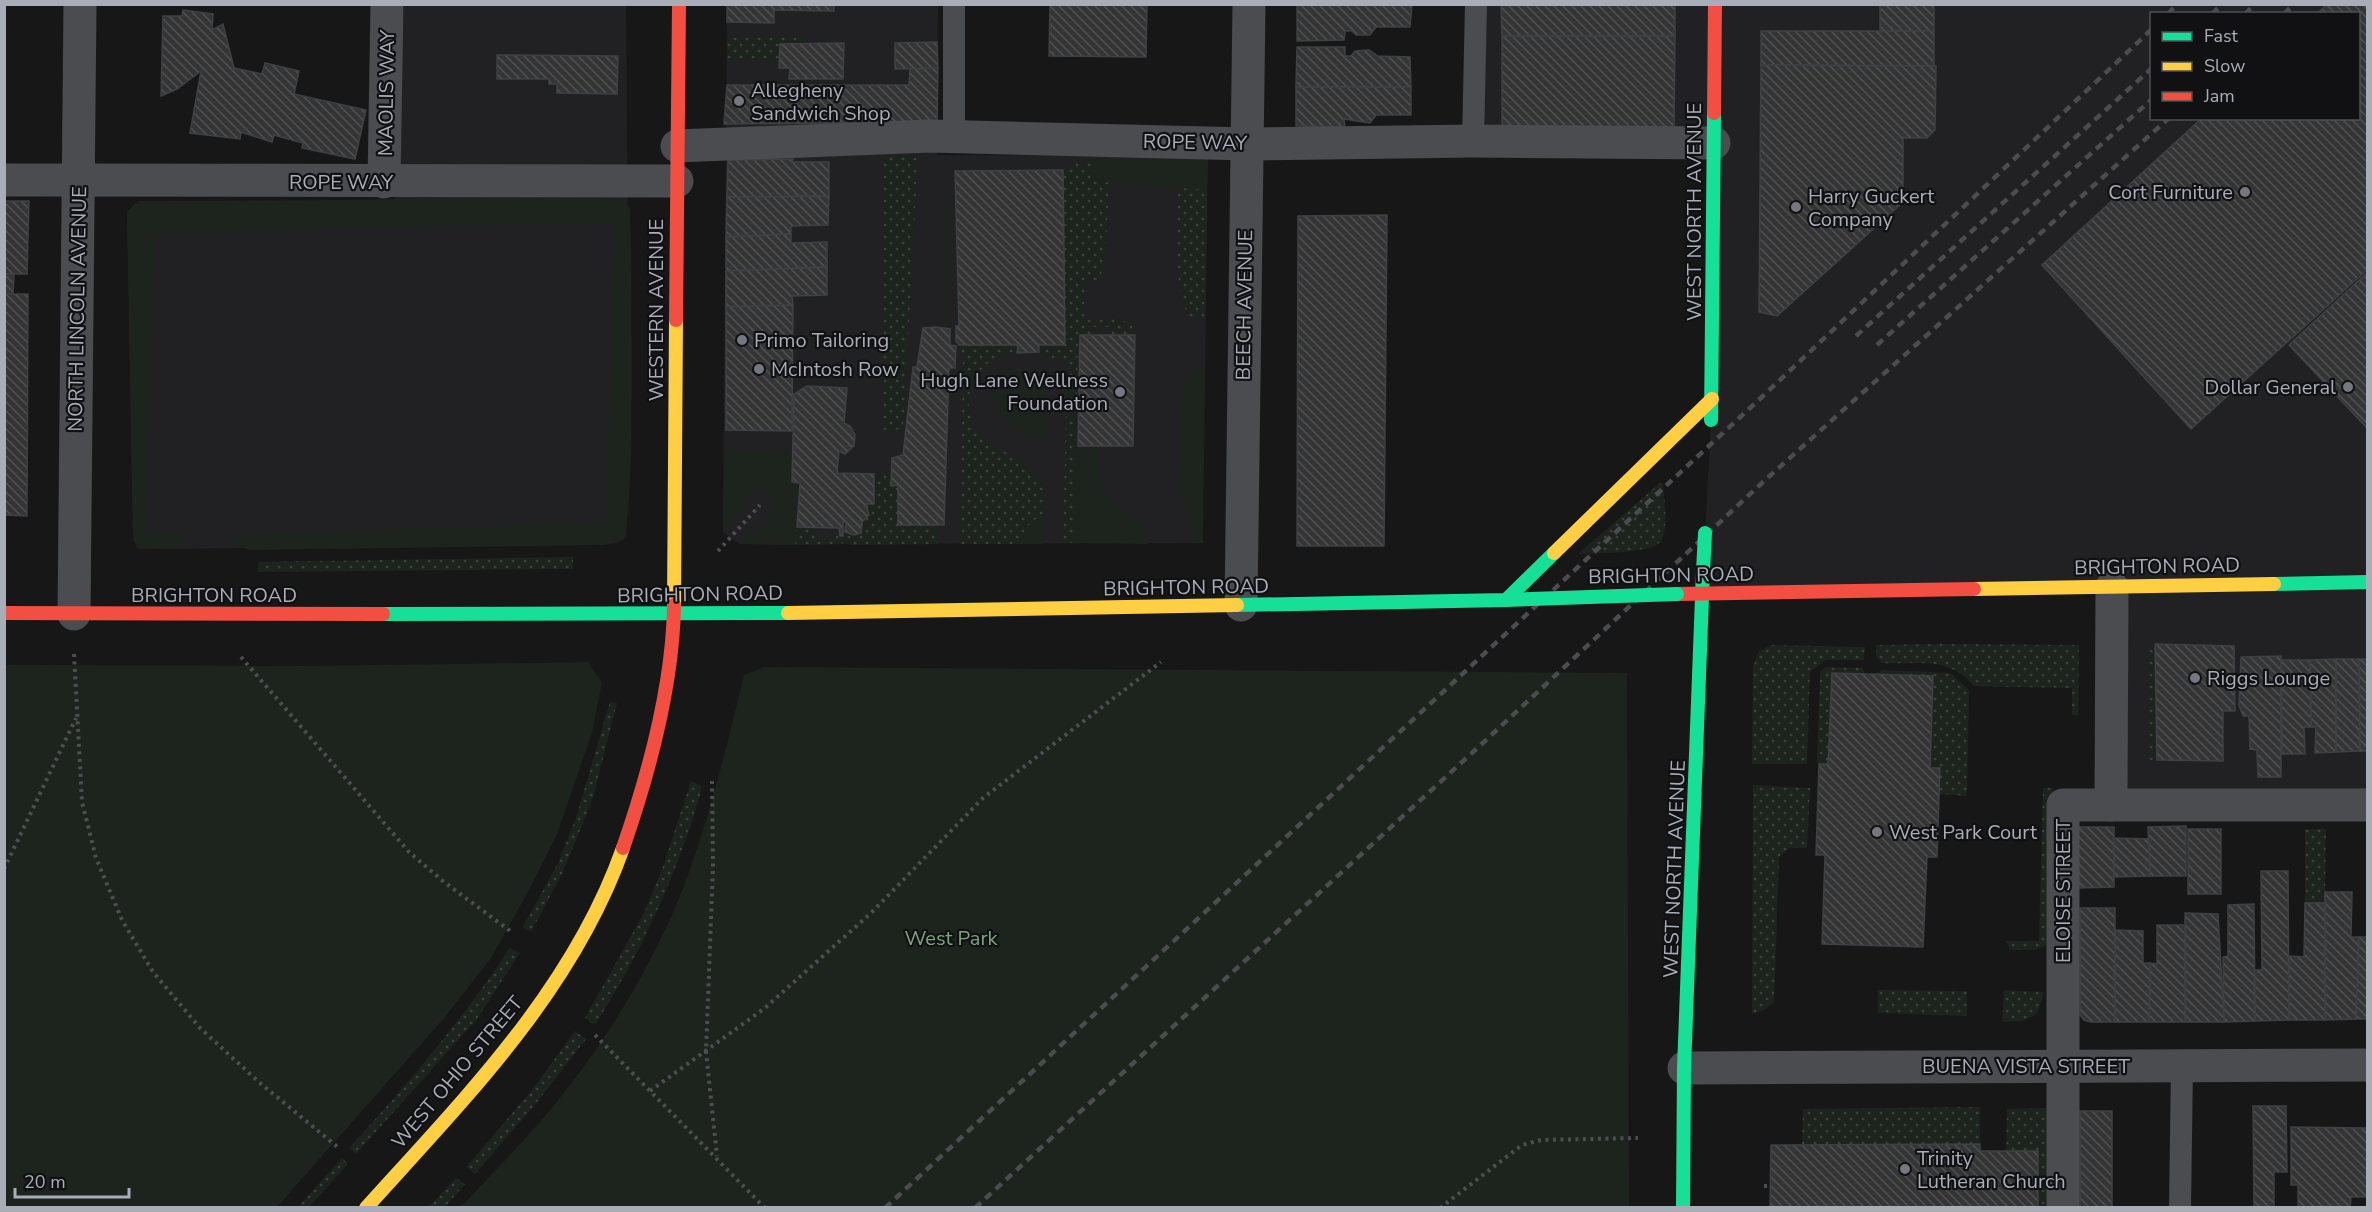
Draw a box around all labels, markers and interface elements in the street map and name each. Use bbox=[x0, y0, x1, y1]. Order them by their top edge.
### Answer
legend bbox=[2150, 12, 2360, 120]
text: Fast bbox=[2204, 24, 2239, 48]
street label: MAOLIS WAY bbox=[372, 29, 401, 156]
text: Slow bbox=[2204, 54, 2245, 78]
place label: Allegheny Sandwich Shop bbox=[751, 77, 891, 127]
text: Jam bbox=[2203, 84, 2235, 108]
marker: Allegheny Sandwich Shop bbox=[732, 94, 746, 108]
street label: WEST NORTH AVENUE bbox=[1681, 103, 1708, 321]
street label: ROPE WAY bbox=[1143, 128, 1248, 157]
street label: ROPE WAY bbox=[289, 169, 394, 196]
place label: Cort Furniture bbox=[2108, 179, 2233, 206]
place label: Harry Guckert Company bbox=[1808, 183, 1935, 233]
marker: Cort Furniture bbox=[2238, 185, 2252, 199]
street label: NORTH LINCOLN AVENUE bbox=[62, 186, 93, 432]
marker: Harry Guckert Company bbox=[1789, 200, 1803, 214]
street label: WESTERN AVENUE bbox=[643, 219, 670, 401]
street label: BEECH AVENUE bbox=[1230, 230, 1259, 381]
place label: Primo Tailoring bbox=[754, 327, 889, 354]
marker: Primo Tailoring bbox=[735, 333, 749, 347]
place label: McIntosh Row bbox=[771, 356, 899, 383]
marker: McIntosh Row bbox=[752, 362, 766, 376]
place label: Hugh Lane Wellness Foundation bbox=[920, 367, 1108, 417]
place label: Dollar General bbox=[2205, 374, 2336, 401]
marker: Dollar General bbox=[2341, 380, 2355, 394]
marker: Hugh Lane Wellness Foundation bbox=[1113, 385, 1127, 399]
street label: BRIGHTON ROAD bbox=[2074, 552, 2240, 581]
street label: BRIGHTON ROAD bbox=[1588, 561, 1754, 590]
street label: BRIGHTON ROAD bbox=[1103, 573, 1269, 602]
street label: BRIGHTON ROAD bbox=[617, 580, 783, 609]
street label: BRIGHTON ROAD bbox=[131, 582, 297, 609]
place label: Riggs Lounge bbox=[2207, 665, 2330, 692]
marker: Riggs Lounge bbox=[2188, 671, 2202, 685]
street label: WEST NORTH AVENUE bbox=[1657, 760, 1692, 978]
place label: West Park Court bbox=[1889, 819, 2038, 846]
street label: ELOISE STREET bbox=[2050, 819, 2077, 963]
marker: West Park Court bbox=[1870, 825, 1884, 839]
park label: West Park bbox=[904, 925, 999, 952]
street label: WEST OHIO STREET bbox=[386, 990, 529, 1154]
street label: BUENA VISTA STREET bbox=[1922, 1053, 2130, 1080]
place label: Trinity Lutheran Church bbox=[1917, 1145, 2066, 1195]
scale bar bbox=[15, 1161, 129, 1199]
marker: Trinity Lutheran Church bbox=[1898, 1162, 1912, 1176]
text: 20 m bbox=[24, 1170, 66, 1194]

